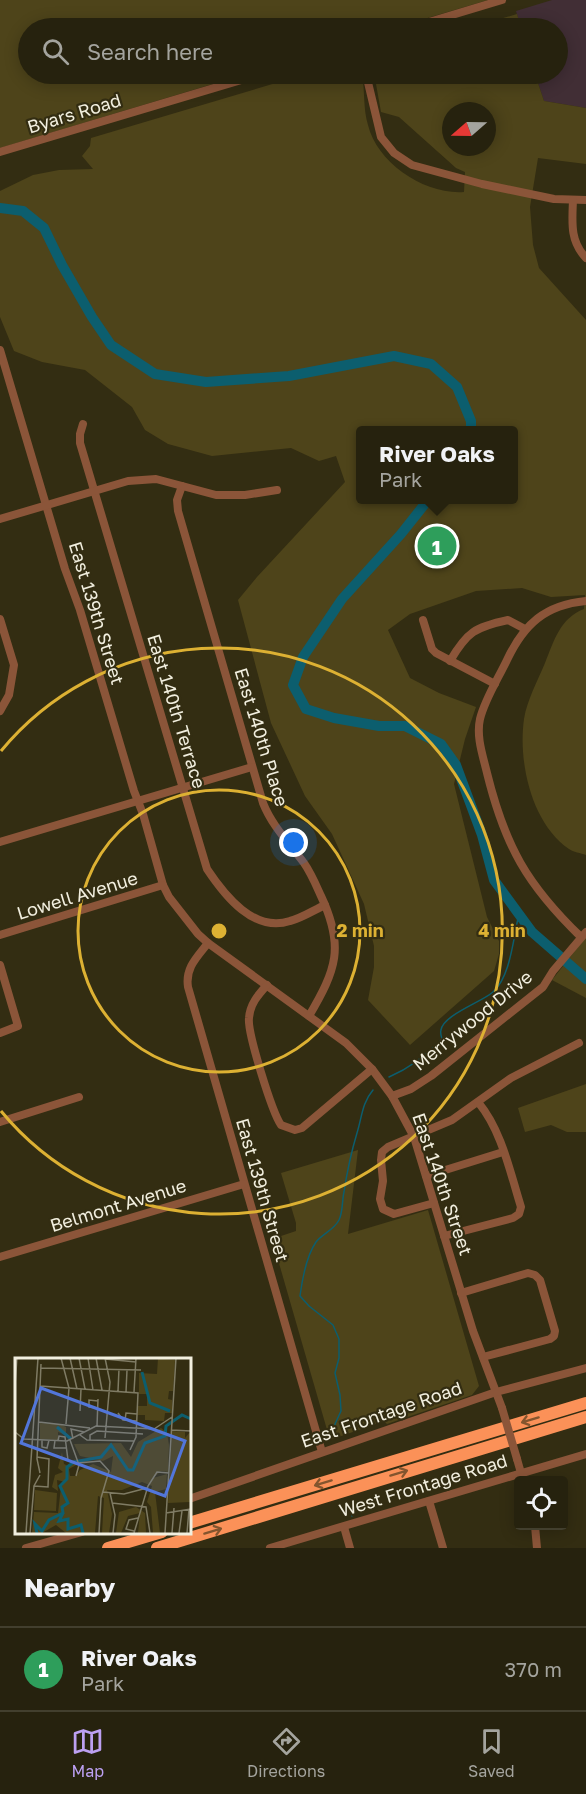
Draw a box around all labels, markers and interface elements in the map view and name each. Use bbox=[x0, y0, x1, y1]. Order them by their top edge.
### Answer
search box bbox=[18, 18, 568, 84]
icon: search bbox=[39, 35, 72, 68]
text: Search here bbox=[87, 38, 213, 65]
street label: Byars Road bbox=[25, 88, 123, 138]
north arrow bbox=[442, 102, 496, 156]
popup bbox=[356, 426, 518, 504]
text: River Oaks bbox=[379, 440, 495, 467]
text: Park bbox=[379, 467, 422, 491]
pin: 1 bbox=[418, 524, 456, 568]
street label: East 139th Street bbox=[65, 539, 129, 687]
street label: East 140th Terrace bbox=[143, 631, 211, 791]
street label: East 140th Place bbox=[230, 665, 294, 809]
your location bbox=[279, 828, 308, 857]
street label: Lowell Avenue bbox=[14, 866, 140, 924]
text: 2 min bbox=[336, 919, 384, 941]
text: 4 min bbox=[478, 919, 526, 941]
centre of rings bbox=[209, 921, 229, 941]
street label: Merrywood Drive bbox=[408, 965, 536, 1075]
street label: East 140th Street bbox=[408, 1110, 478, 1258]
street label: East 139th Street bbox=[232, 1116, 294, 1264]
street label: Belmont Avenue bbox=[47, 1174, 189, 1236]
inset map bbox=[15, 1358, 190, 1533]
street label: East Frontage Road bbox=[298, 1376, 464, 1452]
one-way arrow bbox=[521, 1415, 540, 1426]
street label: West Frontage Road bbox=[336, 1449, 510, 1521]
one-way arrow bbox=[389, 1467, 408, 1478]
map controls bbox=[514, 1476, 568, 1530]
button: locate bbox=[514, 1476, 568, 1530]
one-way arrow bbox=[314, 1478, 333, 1489]
one-way arrow bbox=[203, 1525, 222, 1536]
text: Nearby bbox=[24, 1572, 115, 1603]
text: River Oaks bbox=[81, 1644, 197, 1671]
text: 1 bbox=[38, 1657, 49, 1681]
text: 370 m bbox=[505, 1657, 562, 1681]
text: Park bbox=[81, 1671, 124, 1695]
tab: Map bbox=[71, 1725, 104, 1781]
tab: Directions bbox=[247, 1725, 325, 1781]
tab: Saved bbox=[468, 1725, 515, 1781]

